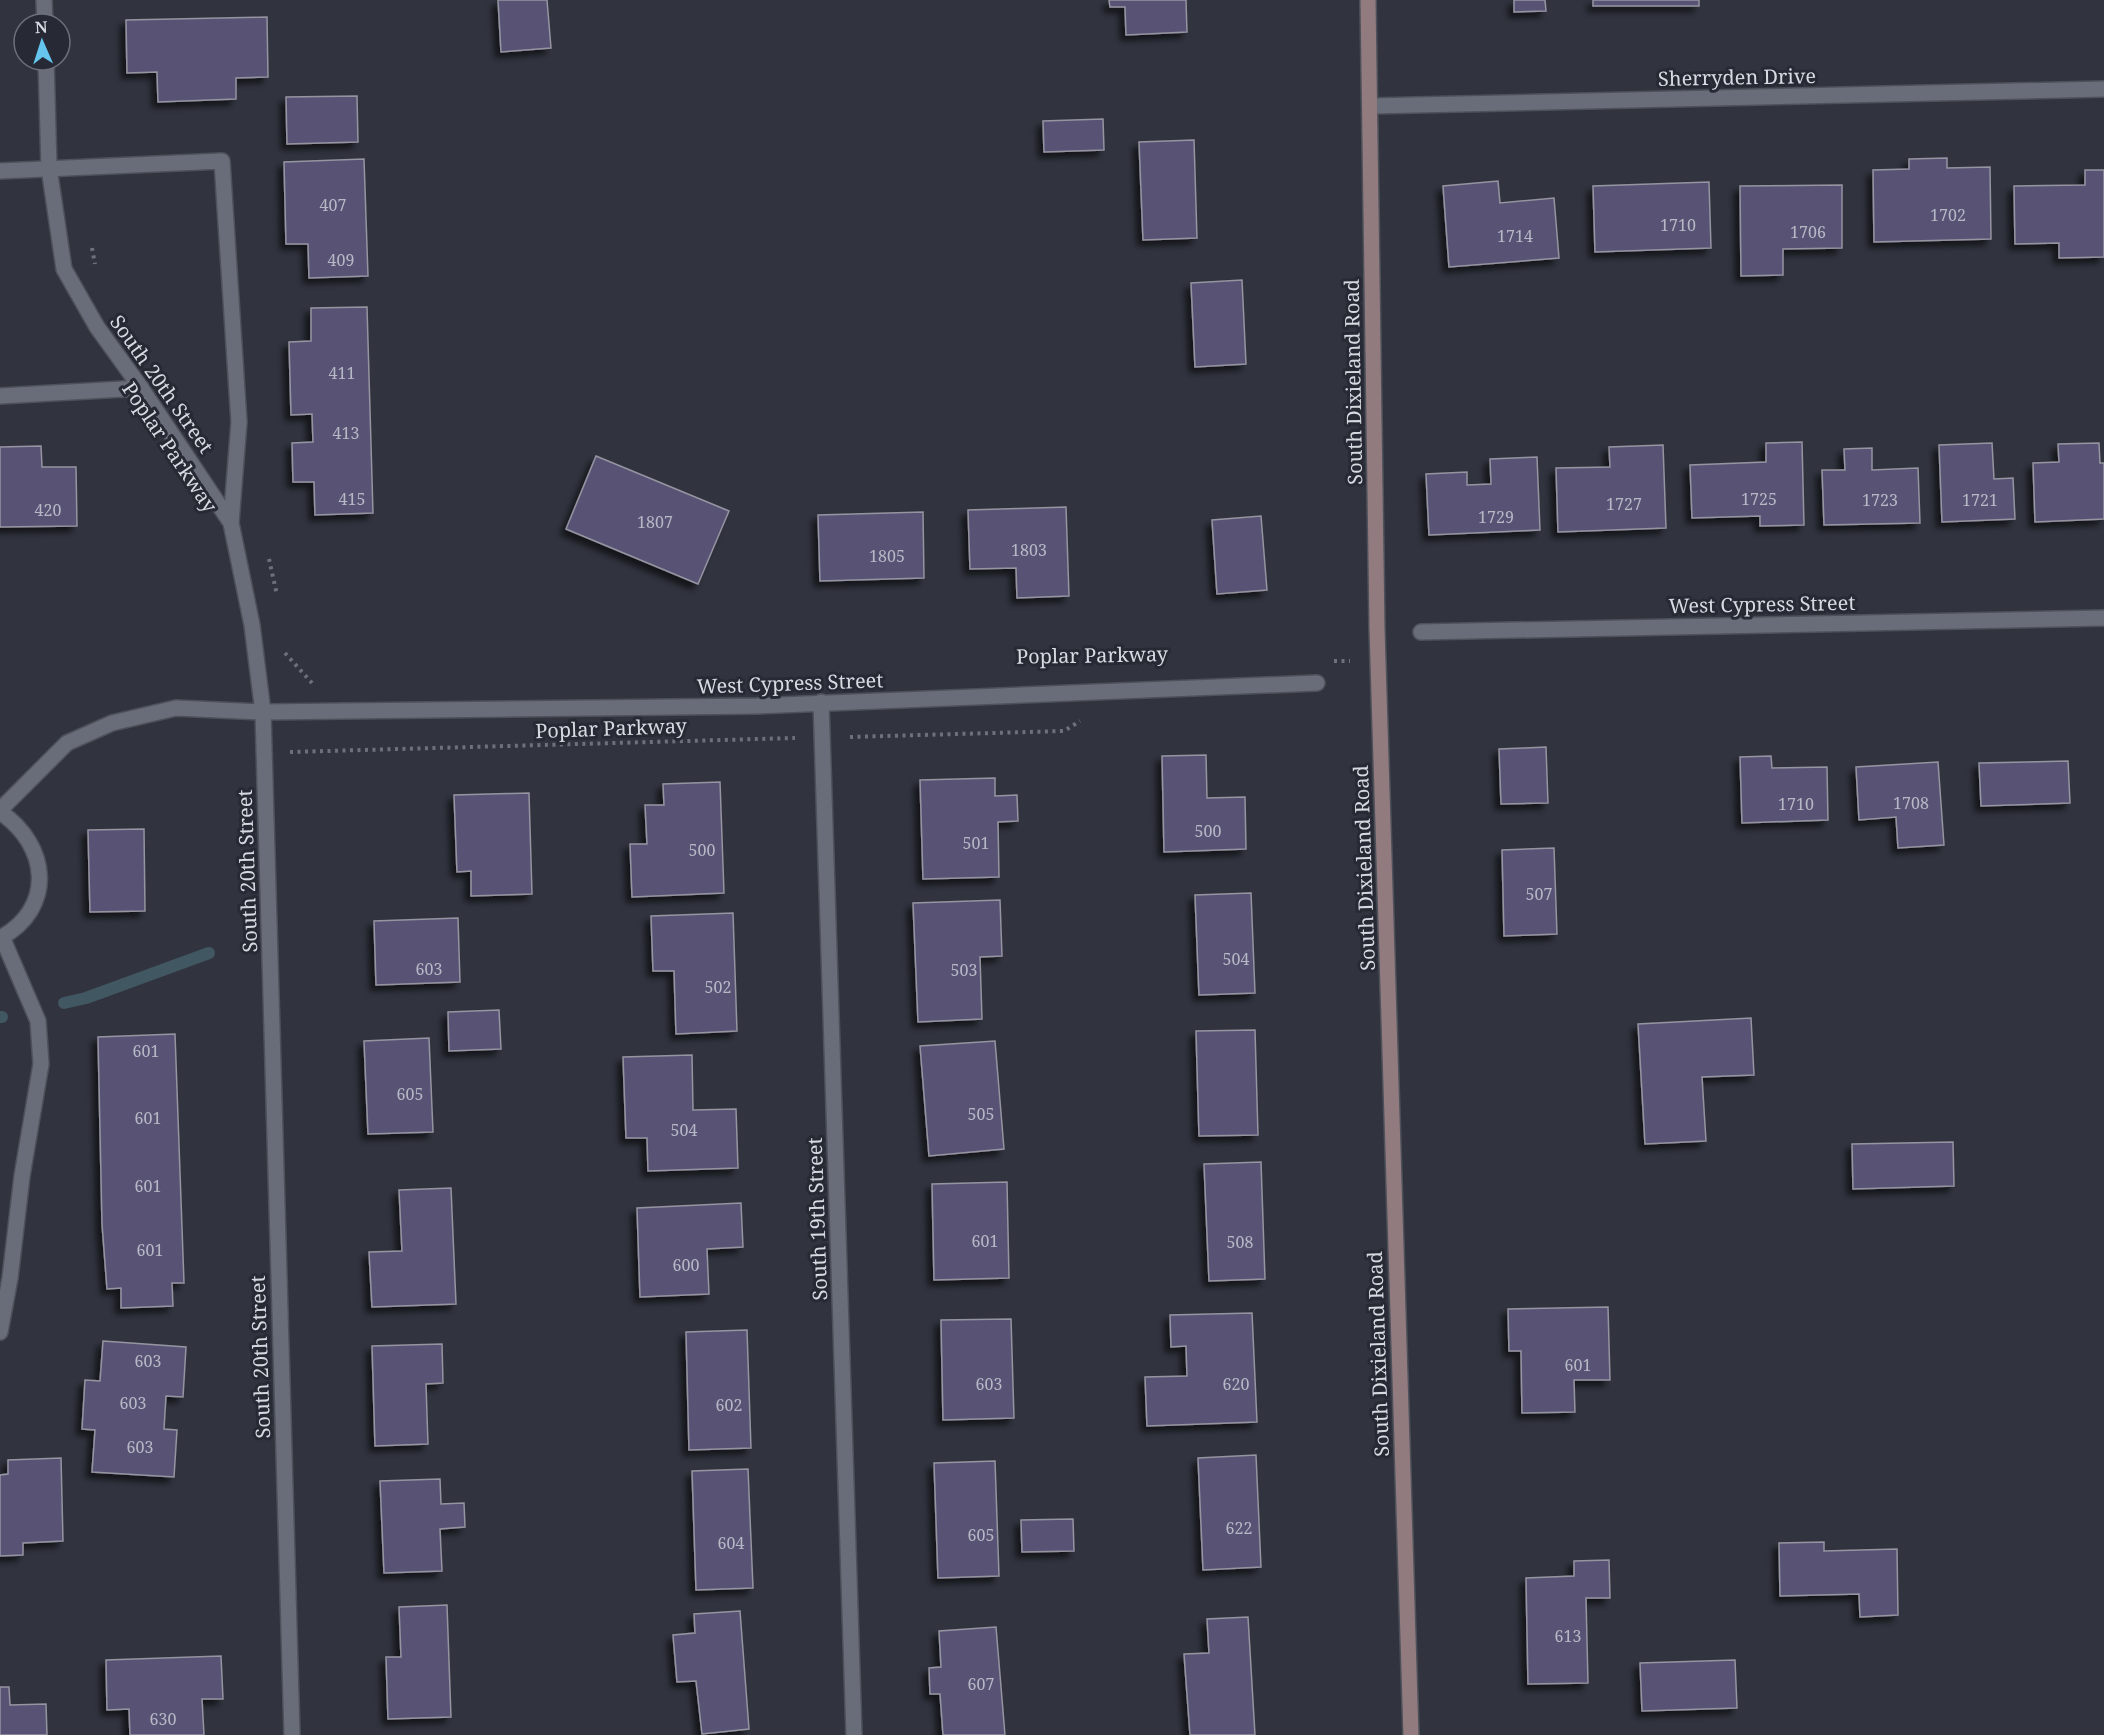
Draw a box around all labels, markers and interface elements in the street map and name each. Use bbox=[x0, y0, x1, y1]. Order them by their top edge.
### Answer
north arrow bbox=[12, 12, 72, 72]
text: N bbox=[34, 16, 48, 38]
street label: Sherryden Drive bbox=[1658, 62, 1816, 92]
house number: 407 bbox=[320, 194, 346, 216]
house number: 1702 bbox=[1930, 204, 1966, 226]
house number: 1710 bbox=[1660, 214, 1696, 236]
house number: 1706 bbox=[1790, 221, 1826, 243]
house number: 1714 bbox=[1497, 225, 1533, 247]
house number: 409 bbox=[328, 249, 354, 271]
street label: South Dixieland Road bbox=[1338, 279, 1368, 485]
street label: South 20th Street bbox=[104, 309, 220, 459]
house number: 411 bbox=[329, 362, 355, 384]
street label: Poplar Parkway bbox=[116, 377, 224, 518]
house number: 413 bbox=[333, 422, 359, 444]
house number: 415 bbox=[339, 488, 365, 510]
house number: 1725 bbox=[1741, 488, 1777, 510]
house number: 1723 bbox=[1862, 489, 1898, 511]
house number: 1721 bbox=[1962, 489, 1998, 511]
house number: 1727 bbox=[1606, 493, 1642, 515]
house number: 420 bbox=[35, 499, 61, 521]
house number: 1729 bbox=[1478, 506, 1514, 528]
house number: 1807 bbox=[637, 511, 673, 533]
house number: 1803 bbox=[1011, 539, 1047, 561]
house number: 1805 bbox=[869, 545, 905, 567]
street label: West Cypress Street bbox=[1668, 589, 1856, 619]
street label: Poplar Parkway bbox=[1016, 640, 1169, 670]
street label: West Cypress Street bbox=[696, 666, 884, 700]
street label: Poplar Parkway bbox=[535, 712, 688, 744]
street label: South Dixieland Road bbox=[1347, 765, 1381, 971]
street label: South 20th Street bbox=[231, 789, 263, 953]
house number: 1708 bbox=[1893, 792, 1929, 814]
house number: 1710 bbox=[1778, 793, 1814, 815]
house number: 500 bbox=[1195, 820, 1221, 842]
house number: 501 bbox=[963, 832, 989, 854]
house number: 500 bbox=[689, 839, 715, 861]
house number: 507 bbox=[1526, 883, 1552, 905]
house number: 504 bbox=[1223, 948, 1249, 970]
house number: 603 bbox=[416, 958, 442, 980]
house number: 503 bbox=[951, 959, 977, 981]
house number: 502 bbox=[705, 976, 731, 998]
house number: 601 bbox=[133, 1040, 159, 1062]
house number: 605 bbox=[397, 1083, 423, 1105]
house number: 505 bbox=[968, 1103, 994, 1125]
house number: 601 bbox=[135, 1107, 161, 1129]
house number: 504 bbox=[671, 1119, 697, 1141]
street label: South 19th Street bbox=[801, 1137, 833, 1301]
house number: 601 bbox=[135, 1175, 161, 1197]
house number: 601 bbox=[972, 1230, 998, 1252]
house number: 508 bbox=[1227, 1231, 1253, 1253]
house number: 601 bbox=[137, 1239, 163, 1261]
street label: South Dixieland Road bbox=[1361, 1251, 1395, 1457]
house number: 600 bbox=[673, 1254, 699, 1276]
street label: South 20th Street bbox=[244, 1275, 276, 1439]
house number: 603 bbox=[135, 1350, 161, 1372]
house number: 601 bbox=[1565, 1354, 1591, 1376]
house number: 603 bbox=[976, 1373, 1002, 1395]
house number: 620 bbox=[1223, 1373, 1249, 1395]
house number: 603 bbox=[120, 1392, 146, 1414]
house number: 602 bbox=[716, 1394, 742, 1416]
house number: 603 bbox=[127, 1436, 153, 1458]
house number: 622 bbox=[1226, 1517, 1252, 1539]
house number: 605 bbox=[968, 1524, 994, 1546]
house number: 604 bbox=[718, 1532, 744, 1554]
house number: 613 bbox=[1555, 1625, 1581, 1647]
house number: 607 bbox=[968, 1673, 994, 1695]
house number: 630 bbox=[150, 1708, 176, 1730]

